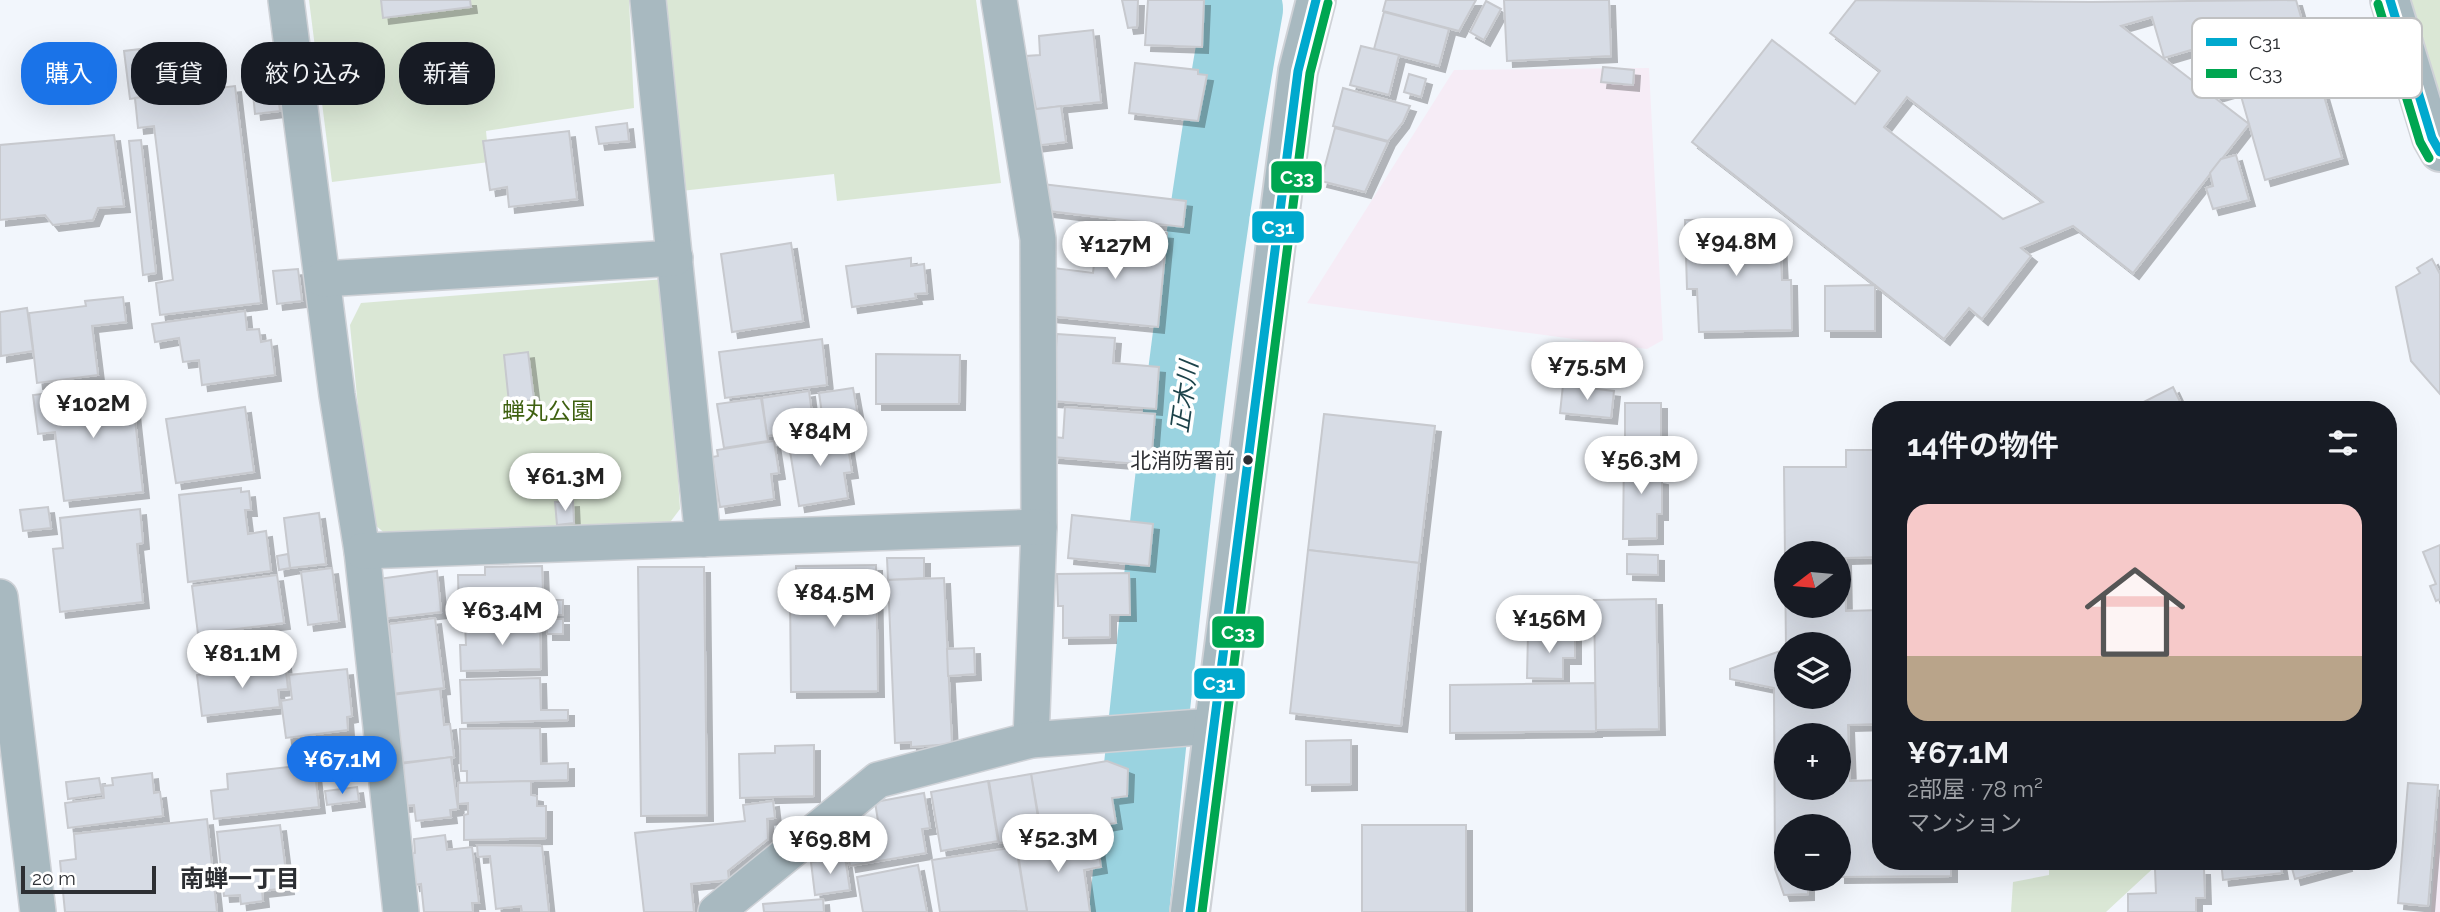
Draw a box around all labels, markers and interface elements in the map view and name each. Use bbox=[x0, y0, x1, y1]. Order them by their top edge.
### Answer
legend bbox=[2192, 18, 2422, 98]
text: C31 bbox=[2249, 31, 2280, 53]
chip: 購入 bbox=[21, 42, 117, 105]
chip: 賃貸 bbox=[131, 42, 227, 105]
chip: 絞り込み bbox=[241, 42, 385, 105]
chip: 新着 bbox=[399, 42, 495, 105]
text: C33 bbox=[2249, 62, 2282, 84]
line badge: C33 bbox=[1270, 160, 1323, 194]
text: C33 bbox=[1280, 166, 1314, 188]
line badge: C31 bbox=[1251, 210, 1305, 244]
text: C31 bbox=[1261, 216, 1295, 238]
pin: ¥94.8M bbox=[1679, 218, 1793, 278]
pin: ¥127M bbox=[1066, 222, 1164, 281]
text: ¥94.8M bbox=[1695, 227, 1777, 254]
text: ¥127M bbox=[1078, 230, 1152, 257]
pin: ¥75.5M bbox=[1530, 342, 1644, 402]
text: ¥75.5M bbox=[1547, 351, 1627, 378]
water label: 正木川 bbox=[1165, 356, 1204, 435]
pin: ¥102M bbox=[44, 380, 142, 440]
text: ¥102M bbox=[56, 389, 130, 416]
park label: 蝉丸公園 bbox=[502, 397, 594, 424]
pin: ¥84M bbox=[779, 408, 861, 468]
text: ¥84M bbox=[788, 417, 852, 444]
icon: filters bbox=[2324, 424, 2362, 462]
text: 14件の物件 bbox=[1907, 428, 2059, 463]
pin: ¥56.3M bbox=[1584, 436, 1698, 496]
text: ¥56.3M bbox=[1601, 445, 1681, 472]
place label: 北消防署前 bbox=[1130, 448, 1235, 473]
marker: 北消防署前 bbox=[1241, 453, 1255, 467]
pin: ¥61.3M bbox=[508, 454, 622, 513]
text: ¥61.3M bbox=[525, 462, 605, 489]
north arrow bbox=[1774, 541, 1852, 618]
map controls bbox=[1774, 541, 1851, 891]
icon: home bbox=[2072, 549, 2198, 675]
pin: ¥84.5M bbox=[777, 570, 891, 629]
text: ¥84.5M bbox=[793, 578, 875, 605]
pin: ¥63.4M bbox=[445, 588, 559, 647]
text: ¥63.4M bbox=[461, 596, 543, 623]
pin: ¥156M bbox=[1500, 596, 1598, 655]
text: ¥156M bbox=[1512, 604, 1586, 631]
line badge: C33 bbox=[1211, 615, 1265, 649]
text: C33 bbox=[1221, 621, 1255, 643]
pin: ¥81.1M bbox=[185, 630, 299, 690]
button: layers bbox=[1774, 632, 1851, 709]
text: ¥81.1M bbox=[203, 639, 281, 666]
line badge: C31 bbox=[1193, 667, 1246, 700]
text: C31 bbox=[1202, 672, 1236, 694]
button: + bbox=[1774, 723, 1851, 800]
text: ¥67.1M bbox=[1907, 735, 2009, 770]
pin: ¥67.1M bbox=[285, 736, 399, 796]
text: ¥67.1M bbox=[303, 745, 381, 772]
text: 2部屋 · 78 m² bbox=[1907, 775, 2043, 802]
text: マンション bbox=[1907, 809, 2022, 836]
pin: ¥52.3M bbox=[1001, 814, 1115, 874]
button: − bbox=[1774, 814, 1851, 891]
pin: ¥69.8M bbox=[773, 816, 887, 876]
text: ¥52.3M bbox=[1018, 823, 1098, 850]
text: ¥69.8M bbox=[789, 825, 871, 852]
scale bar bbox=[21, 863, 156, 895]
district label: 南蝉一丁目 bbox=[180, 864, 300, 893]
text: 20 m bbox=[32, 867, 76, 889]

